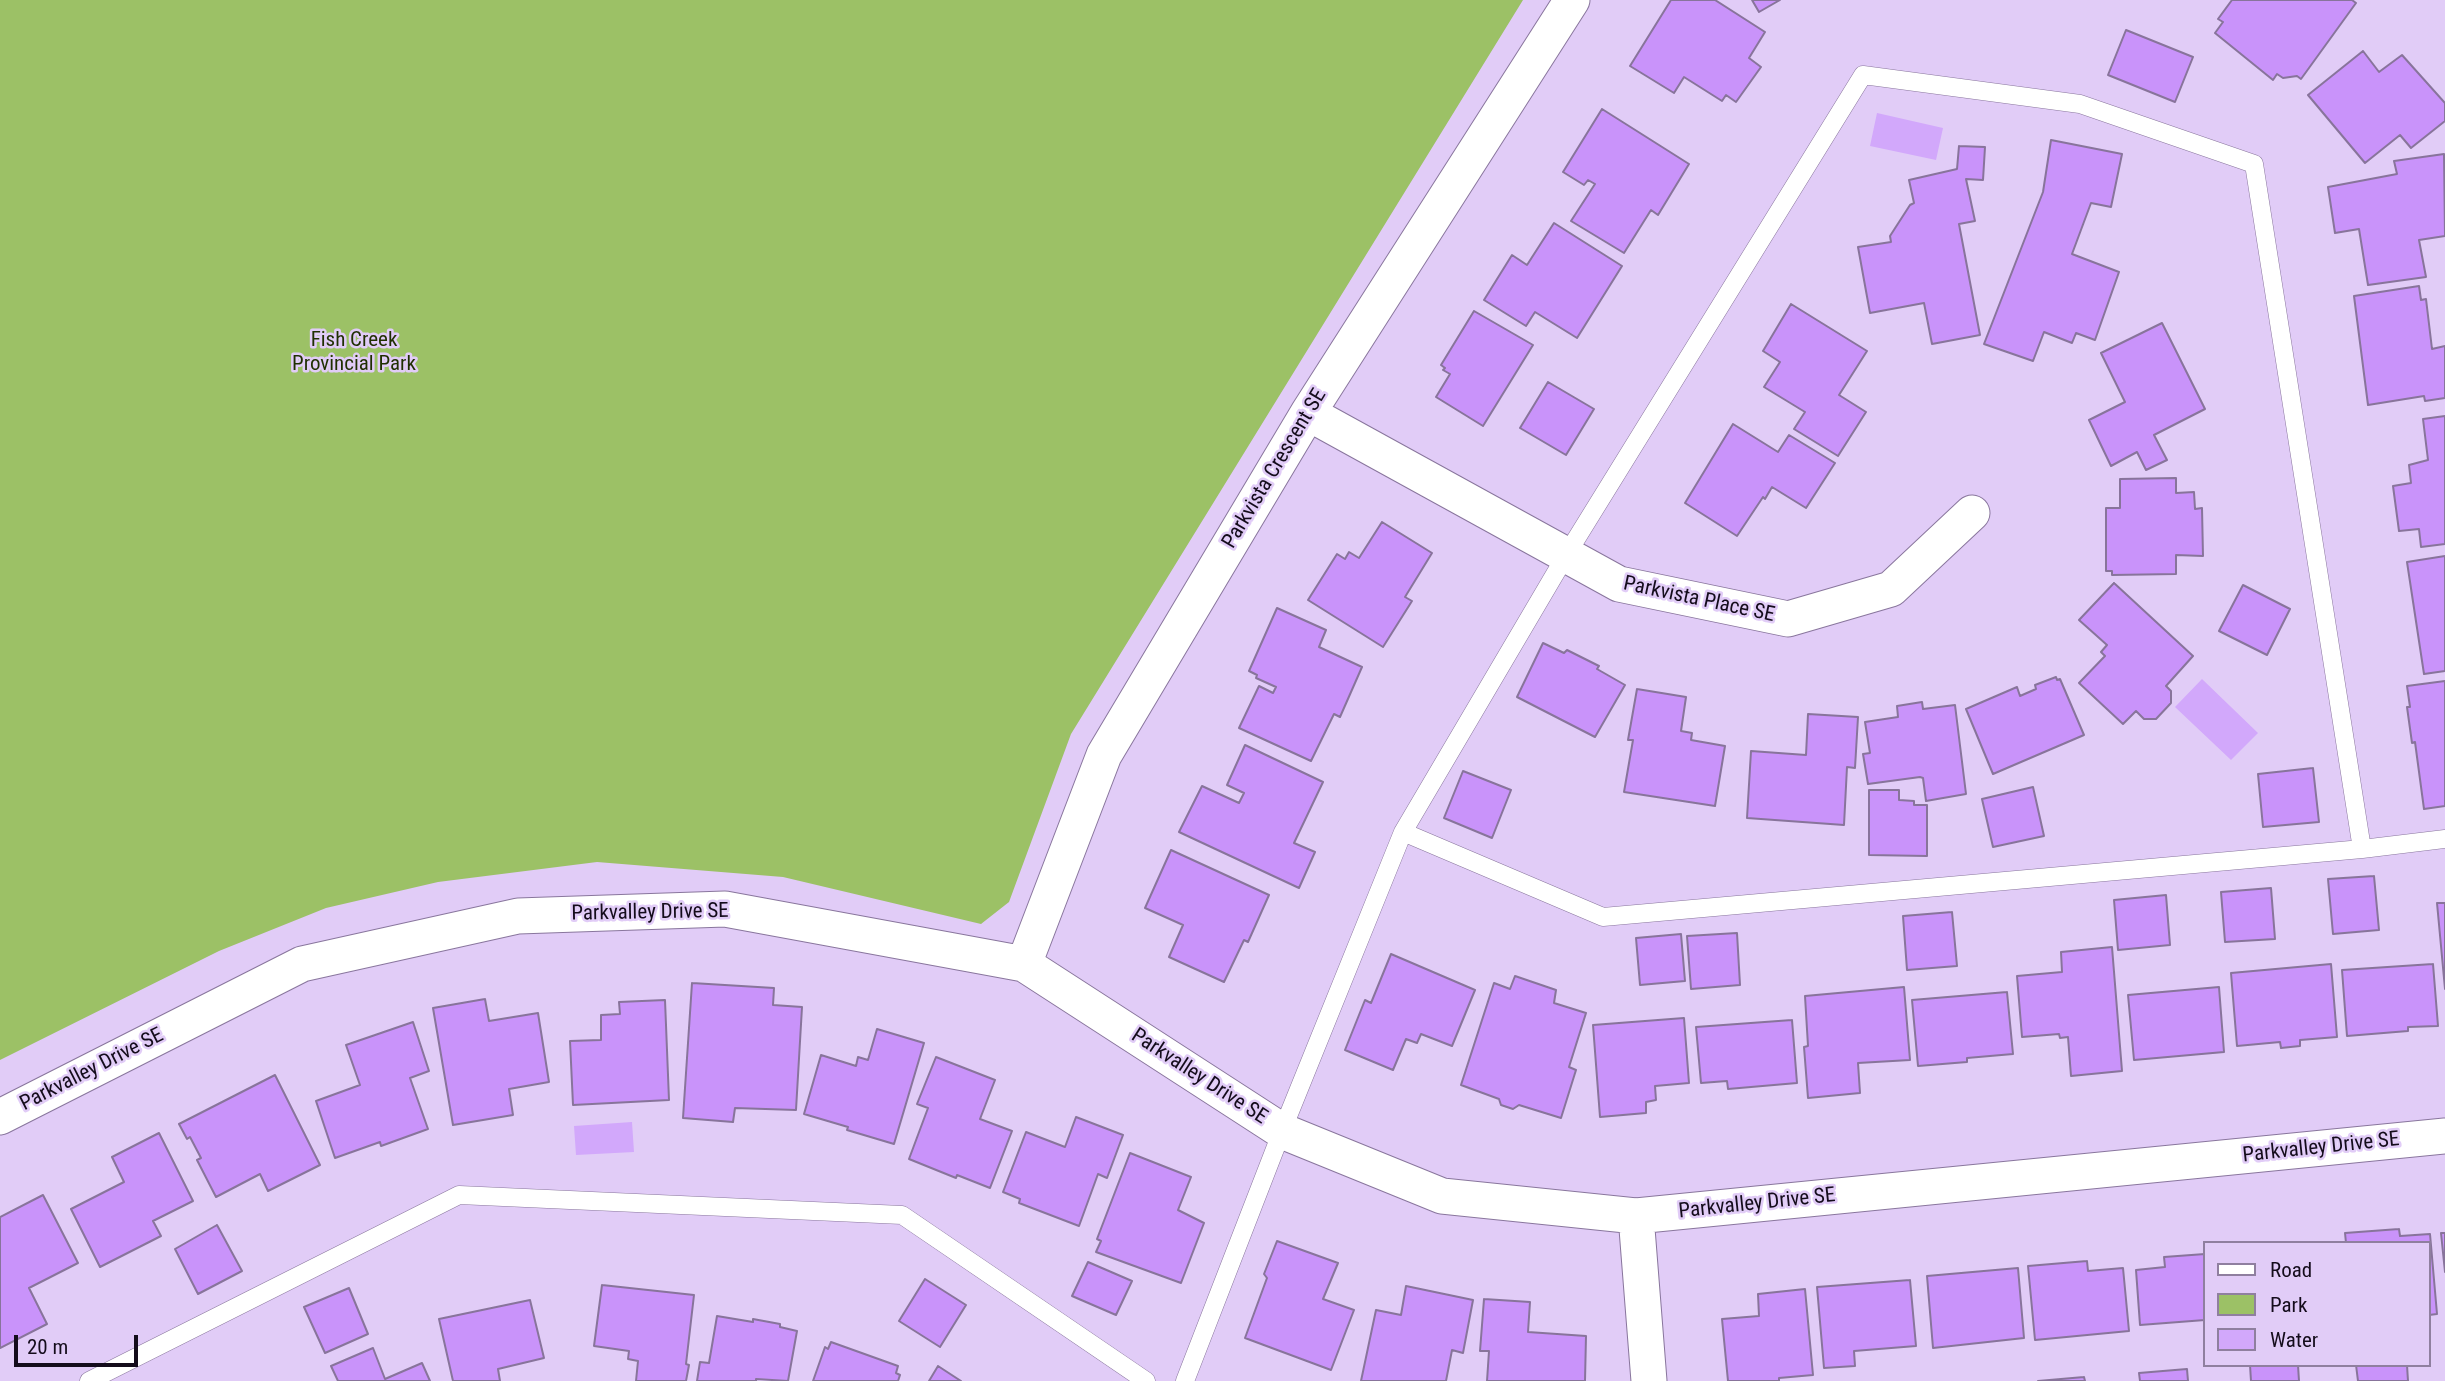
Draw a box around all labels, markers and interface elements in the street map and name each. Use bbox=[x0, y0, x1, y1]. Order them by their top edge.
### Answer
park label: Fish Creek Provincial Park bbox=[292, 328, 416, 378]
street label: Parkvista Crescent SE bbox=[1217, 385, 1333, 553]
street label: Parkvista Place SE bbox=[1621, 572, 1777, 628]
street label: Parkvalley Drive SE bbox=[571, 899, 729, 927]
street label: Parkvalley Drive SE bbox=[16, 1023, 168, 1117]
street label: Parkvalley Drive SE bbox=[1126, 1024, 1272, 1130]
street label: Parkvalley Drive SE bbox=[2241, 1127, 2401, 1169]
street label: Parkvalley Drive SE bbox=[1677, 1183, 1837, 1225]
legend bbox=[2204, 1241, 2431, 1367]
text: Road bbox=[2270, 1258, 2312, 1282]
text: Park bbox=[2270, 1293, 2307, 1317]
scale bar bbox=[18, 1322, 142, 1366]
text: Water bbox=[2270, 1328, 2318, 1352]
text: 20 m bbox=[27, 1335, 68, 1359]

